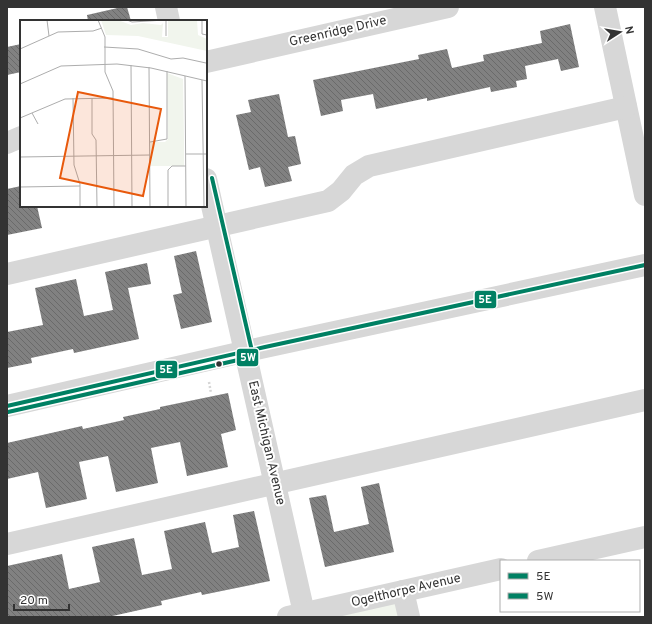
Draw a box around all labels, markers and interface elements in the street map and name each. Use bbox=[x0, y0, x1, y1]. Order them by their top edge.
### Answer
north arrow bbox=[600, 12, 640, 52]
street label: Greenridge Drive bbox=[288, 13, 388, 51]
inset map bbox=[20, 20, 207, 207]
text: N bbox=[621, 25, 636, 35]
line badge: 5E bbox=[474, 290, 497, 309]
text: 5E bbox=[478, 293, 492, 307]
line badge: 5W bbox=[236, 348, 259, 367]
text: 5W bbox=[240, 351, 256, 365]
unlabelled marker bbox=[214, 359, 224, 369]
line badge: 5E bbox=[155, 360, 178, 379]
text: 5E bbox=[159, 363, 173, 377]
street label: East Michigan Avenue bbox=[244, 379, 288, 507]
legend bbox=[500, 560, 640, 612]
text: 5E bbox=[536, 569, 551, 585]
street label: Ogelthorpe Avenue bbox=[350, 571, 462, 611]
scale bar bbox=[14, 586, 69, 612]
text: 5W bbox=[536, 589, 554, 605]
text: 20 m bbox=[20, 593, 48, 609]

